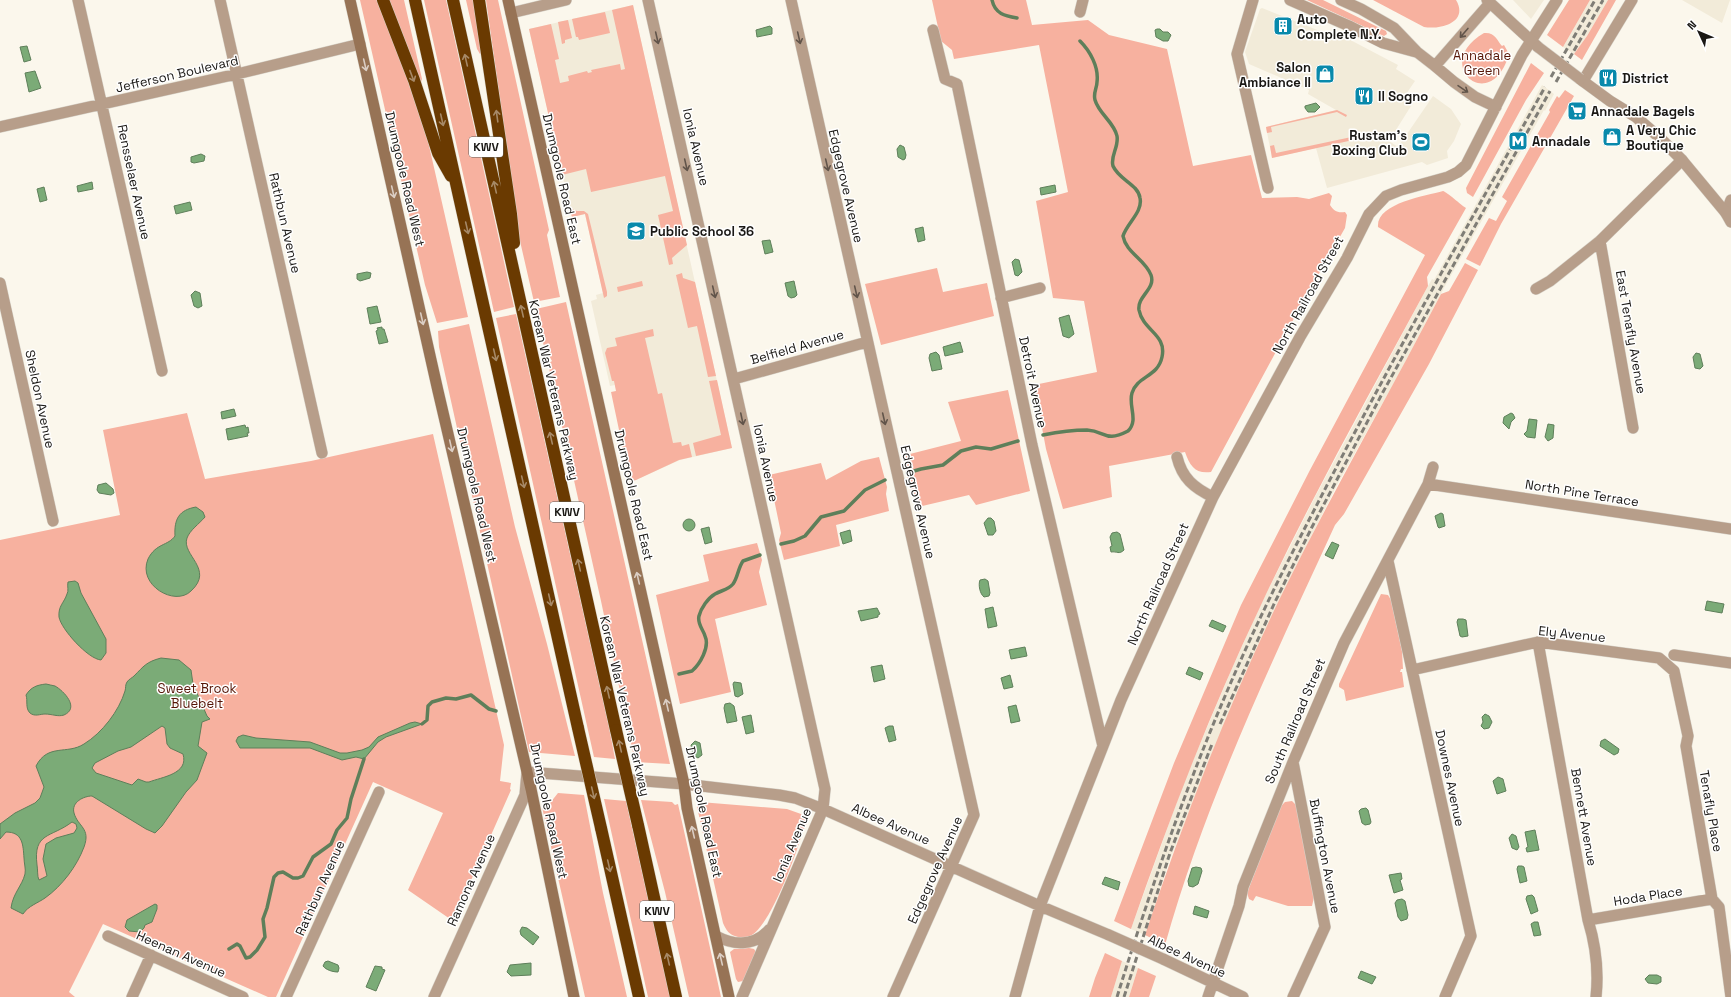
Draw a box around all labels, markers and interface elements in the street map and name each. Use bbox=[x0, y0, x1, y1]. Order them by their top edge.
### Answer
place label: Auto Complete N.Y. bbox=[1297, 11, 1382, 43]
north arrow bbox=[1679, 12, 1719, 52]
building icon: Auto Complete N.Y. bbox=[1272, 15, 1294, 37]
text: N bbox=[1684, 18, 1699, 33]
one-way arrow bbox=[1460, 27, 1469, 37]
one-way arrow bbox=[653, 31, 661, 44]
one-way arrow bbox=[796, 31, 804, 44]
park label: Annadale Green bbox=[1453, 47, 1511, 79]
street label: Jefferson Boulevard bbox=[114, 52, 240, 96]
one-way arrow bbox=[462, 54, 470, 67]
one-way arrow bbox=[361, 59, 369, 72]
place label: Salon Ambiance II bbox=[1239, 59, 1311, 91]
shop icon: Salon Ambiance II bbox=[1314, 63, 1336, 85]
restaurant icon: District bbox=[1597, 67, 1619, 89]
one-way arrow bbox=[409, 69, 417, 81]
place label: District bbox=[1622, 70, 1669, 87]
restaurant icon: Il Sogno bbox=[1353, 85, 1375, 107]
one-way arrow bbox=[1458, 85, 1469, 93]
place label: Il Sogno bbox=[1378, 88, 1428, 105]
supermarket icon: Annadale Bagels bbox=[1566, 100, 1588, 122]
place label: Annadale Bagels bbox=[1591, 103, 1695, 120]
street label: Ionia Avenue bbox=[679, 107, 713, 187]
street label: Drumgoole Road West bbox=[381, 110, 429, 248]
one-way arrow bbox=[493, 110, 501, 123]
street label: Drumgoole Road East bbox=[539, 112, 585, 246]
one-way arrow bbox=[439, 113, 447, 126]
place label: A Very Chic Boutique bbox=[1626, 122, 1697, 154]
street label: Rensselaer Avenue bbox=[113, 123, 155, 241]
shop icon: A Very Chic Boutique bbox=[1601, 126, 1623, 148]
place label: Rustam's Boxing Club bbox=[1332, 127, 1407, 159]
street label: Edgegrove Avenue bbox=[825, 128, 867, 244]
metro station icon: Annadale bbox=[1507, 130, 1529, 152]
sports icon: Rustam's Boxing Club bbox=[1410, 131, 1432, 153]
place label: Annadale bbox=[1532, 133, 1590, 150]
road number: KWV bbox=[469, 137, 503, 157]
one-way arrow bbox=[682, 158, 690, 171]
one-way arrow bbox=[824, 158, 832, 171]
street label: Rathbun Avenue bbox=[265, 171, 305, 275]
one-way arrow bbox=[490, 181, 498, 194]
one-way arrow bbox=[390, 185, 398, 198]
school or university icon: Public School 36 bbox=[625, 220, 647, 242]
one-way arrow bbox=[463, 222, 471, 235]
place label: Public School 36 bbox=[650, 223, 754, 240]
street label: North Railroad Street bbox=[1268, 233, 1348, 357]
street label: East Tenafly Avenue bbox=[1612, 269, 1650, 395]
one-way arrow bbox=[711, 285, 719, 298]
one-way arrow bbox=[852, 285, 860, 298]
street label: Korean War Veterans Parkway bbox=[525, 298, 583, 482]
one-way arrow bbox=[518, 305, 526, 318]
one-way arrow bbox=[418, 312, 426, 325]
street label: Belfield Avenue bbox=[748, 326, 846, 368]
street label: Detroit Avenue bbox=[1015, 335, 1051, 429]
street label: Sheldon Avenue bbox=[21, 348, 59, 450]
one-way arrow bbox=[492, 349, 499, 362]
one-way arrow bbox=[739, 412, 747, 425]
one-way arrow bbox=[881, 412, 889, 425]
street label: Ionia Avenue bbox=[749, 423, 783, 503]
street label: Drumgoole Road West bbox=[453, 426, 501, 564]
street label: Drumgoole Road East bbox=[611, 428, 657, 562]
one-way arrow bbox=[546, 432, 554, 445]
one-way arrow bbox=[447, 439, 455, 452]
street label: Edgegrove Avenue bbox=[897, 444, 939, 560]
one-way arrow bbox=[520, 475, 528, 488]
street label: North Pine Terrace bbox=[1524, 476, 1640, 510]
road number: KWV bbox=[550, 502, 584, 522]
street label: North Railroad Street bbox=[1123, 520, 1193, 648]
one-way arrow bbox=[575, 559, 583, 572]
one-way arrow bbox=[634, 572, 641, 585]
one-way arrow bbox=[546, 593, 554, 606]
street label: Korean War Veterans Parkway bbox=[596, 614, 654, 798]
street label: Ely Avenue bbox=[1538, 622, 1606, 646]
street label: South Railroad Street bbox=[1261, 656, 1329, 786]
park label: Sweet Brook Bluebelt bbox=[157, 680, 237, 712]
one-way arrow bbox=[603, 685, 611, 698]
one-way arrow bbox=[662, 699, 670, 712]
street label: Downes Avenue bbox=[1431, 728, 1469, 828]
one-way arrow bbox=[615, 740, 623, 753]
street label: Drumgoole Road West bbox=[526, 742, 572, 880]
street label: Drumgoole Road East bbox=[682, 745, 726, 879]
street label: Bennett Avenue bbox=[1567, 767, 1601, 867]
street label: Tenafly Place bbox=[1695, 769, 1727, 853]
one-way arrow bbox=[590, 786, 598, 799]
street label: Buffington Avenue bbox=[1306, 797, 1344, 915]
street label: Albee Avenue bbox=[849, 799, 933, 849]
street label: Ionia Avenue bbox=[769, 805, 815, 885]
street label: Edgegrove Avenue bbox=[904, 814, 966, 926]
one-way arrow bbox=[688, 826, 696, 839]
street label: Ramona Avenue bbox=[443, 831, 499, 929]
street label: Rathbun Avenue bbox=[291, 838, 349, 938]
one-way arrow bbox=[606, 859, 614, 872]
street label: Hoda Place bbox=[1612, 882, 1684, 910]
road number: KWV bbox=[640, 901, 674, 921]
street label: Heenan Avenue bbox=[133, 927, 229, 981]
street label: Albee Avenue bbox=[1145, 930, 1229, 982]
one-way arrow bbox=[663, 953, 671, 966]
one-way arrow bbox=[716, 953, 724, 966]

